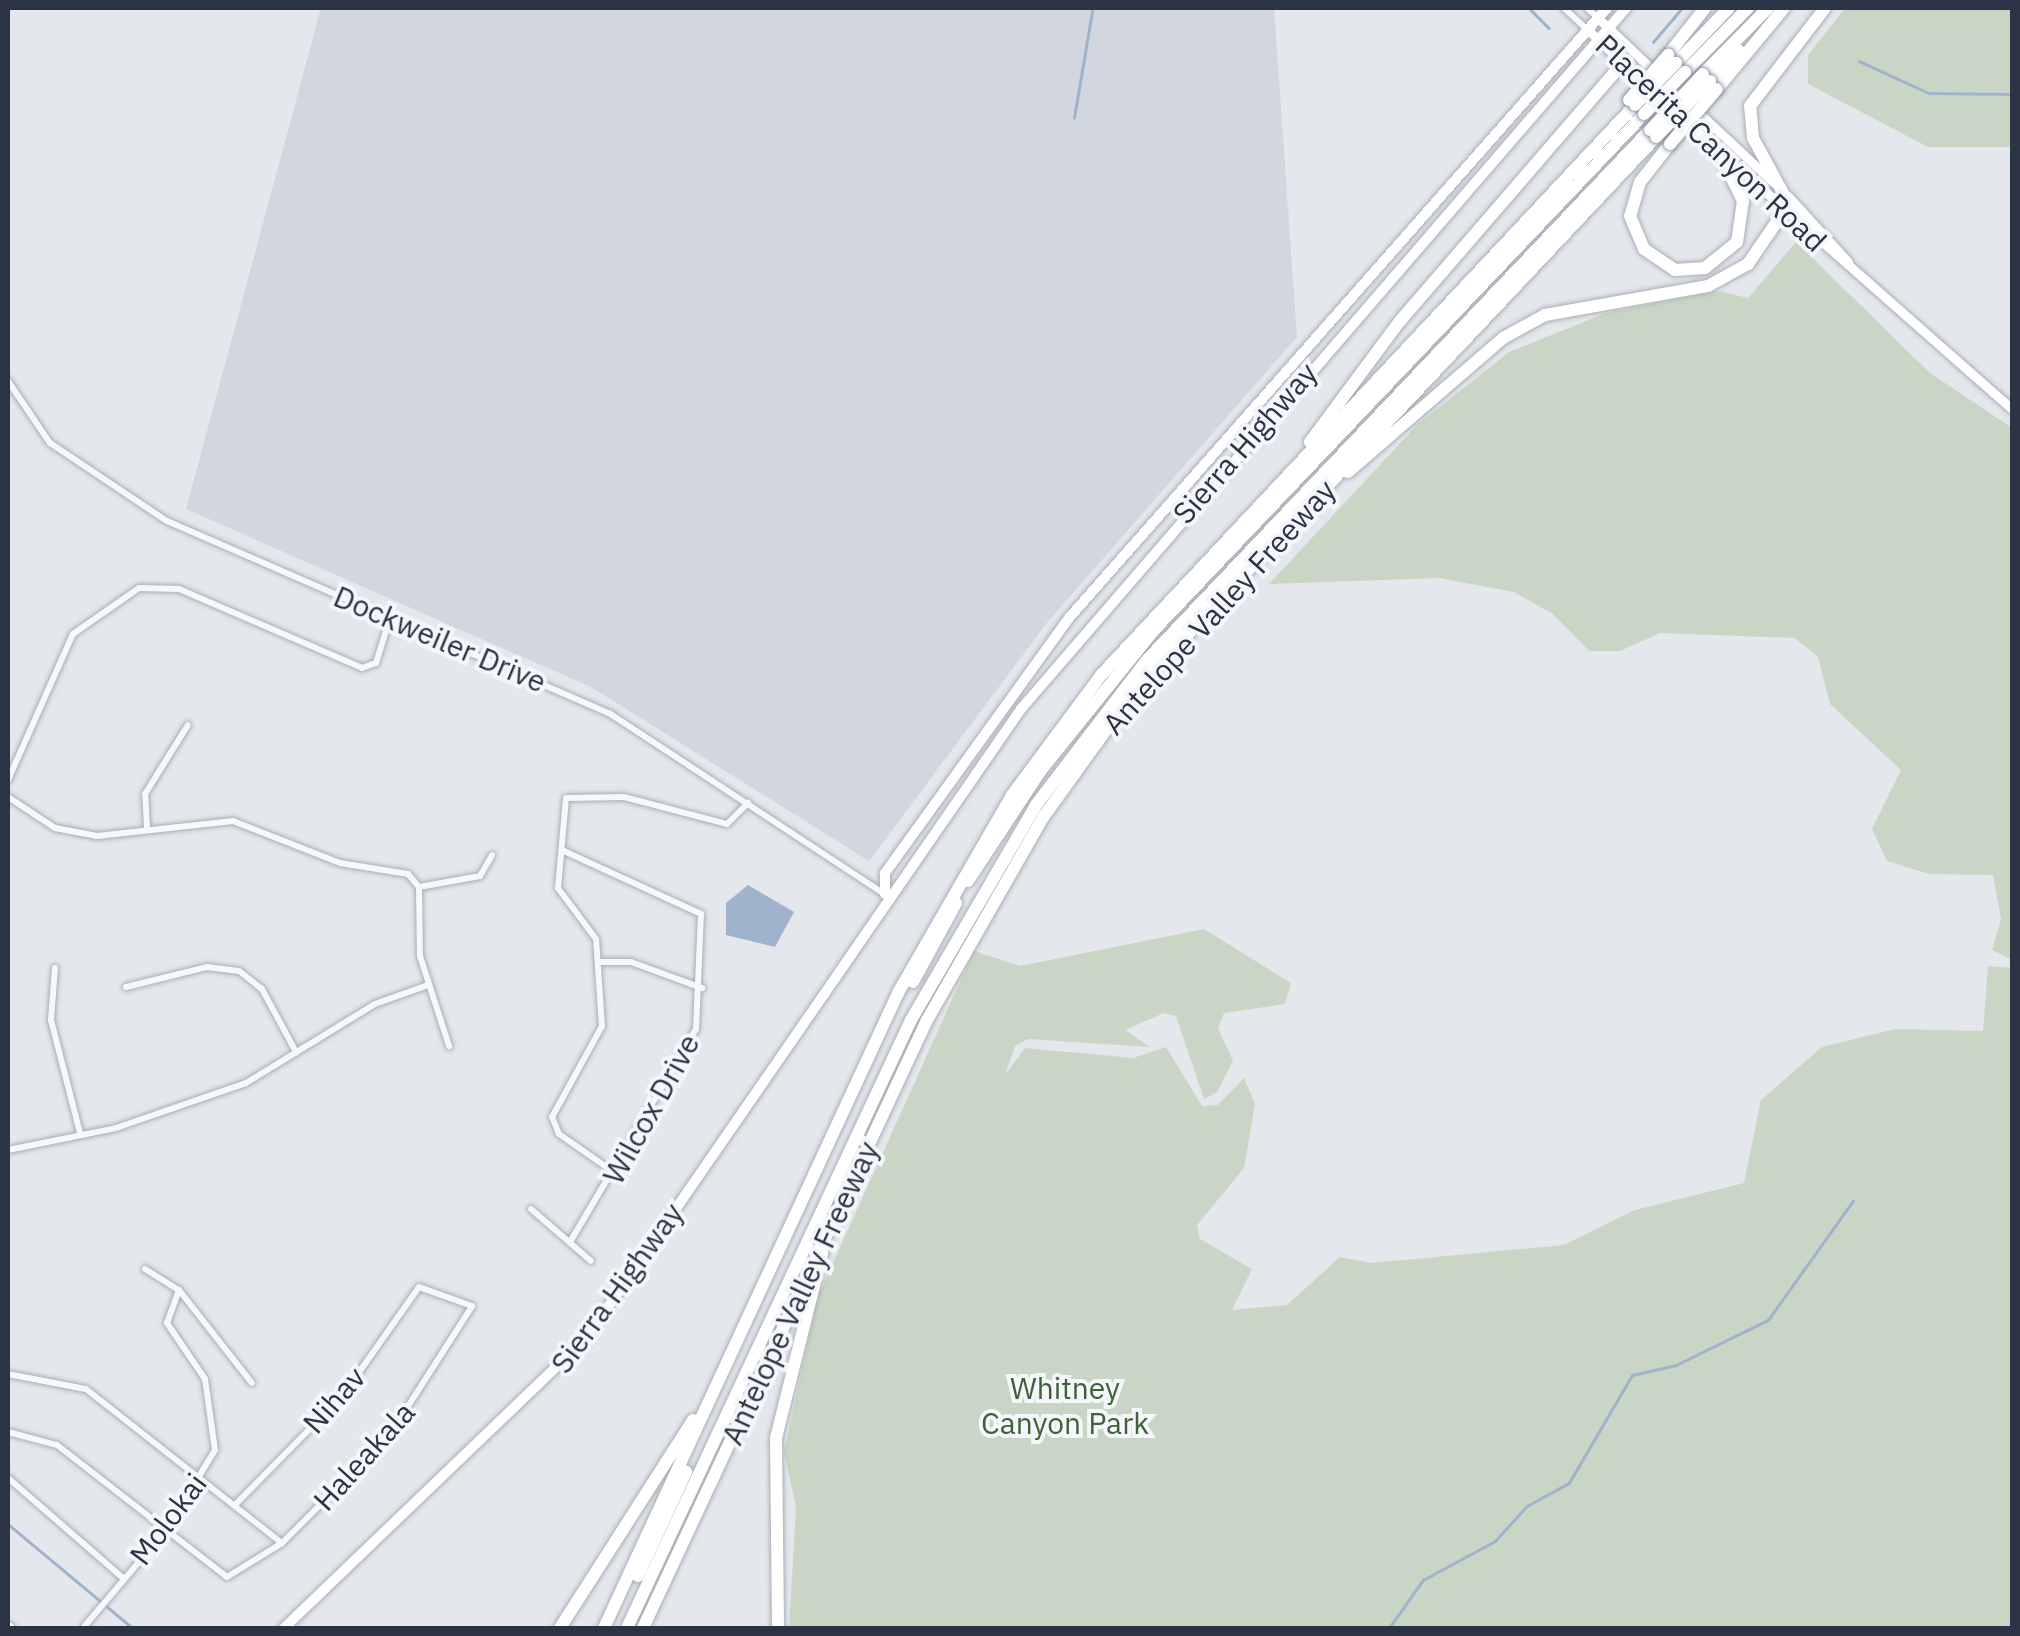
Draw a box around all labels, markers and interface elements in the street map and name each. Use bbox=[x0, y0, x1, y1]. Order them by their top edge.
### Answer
street label: Placerita Canyon Road bbox=[1588, 27, 1834, 259]
street label: Sierra Highway bbox=[1165, 355, 1325, 531]
street label: Antelope Valley Freeway bbox=[1095, 472, 1343, 742]
street label: Dockweiler Drive bbox=[328, 578, 552, 700]
street label: Wilcox Drive bbox=[595, 1028, 707, 1190]
street label: Antelope Valley Freeway bbox=[714, 1136, 886, 1450]
street label: Sierra Highway bbox=[543, 1196, 691, 1380]
street label: Nihav bbox=[295, 1359, 373, 1441]
park label: Whitney Canyon Park bbox=[981, 1370, 1149, 1440]
street label: Haleakala bbox=[306, 1394, 422, 1518]
street label: Molokai bbox=[122, 1466, 214, 1572]

